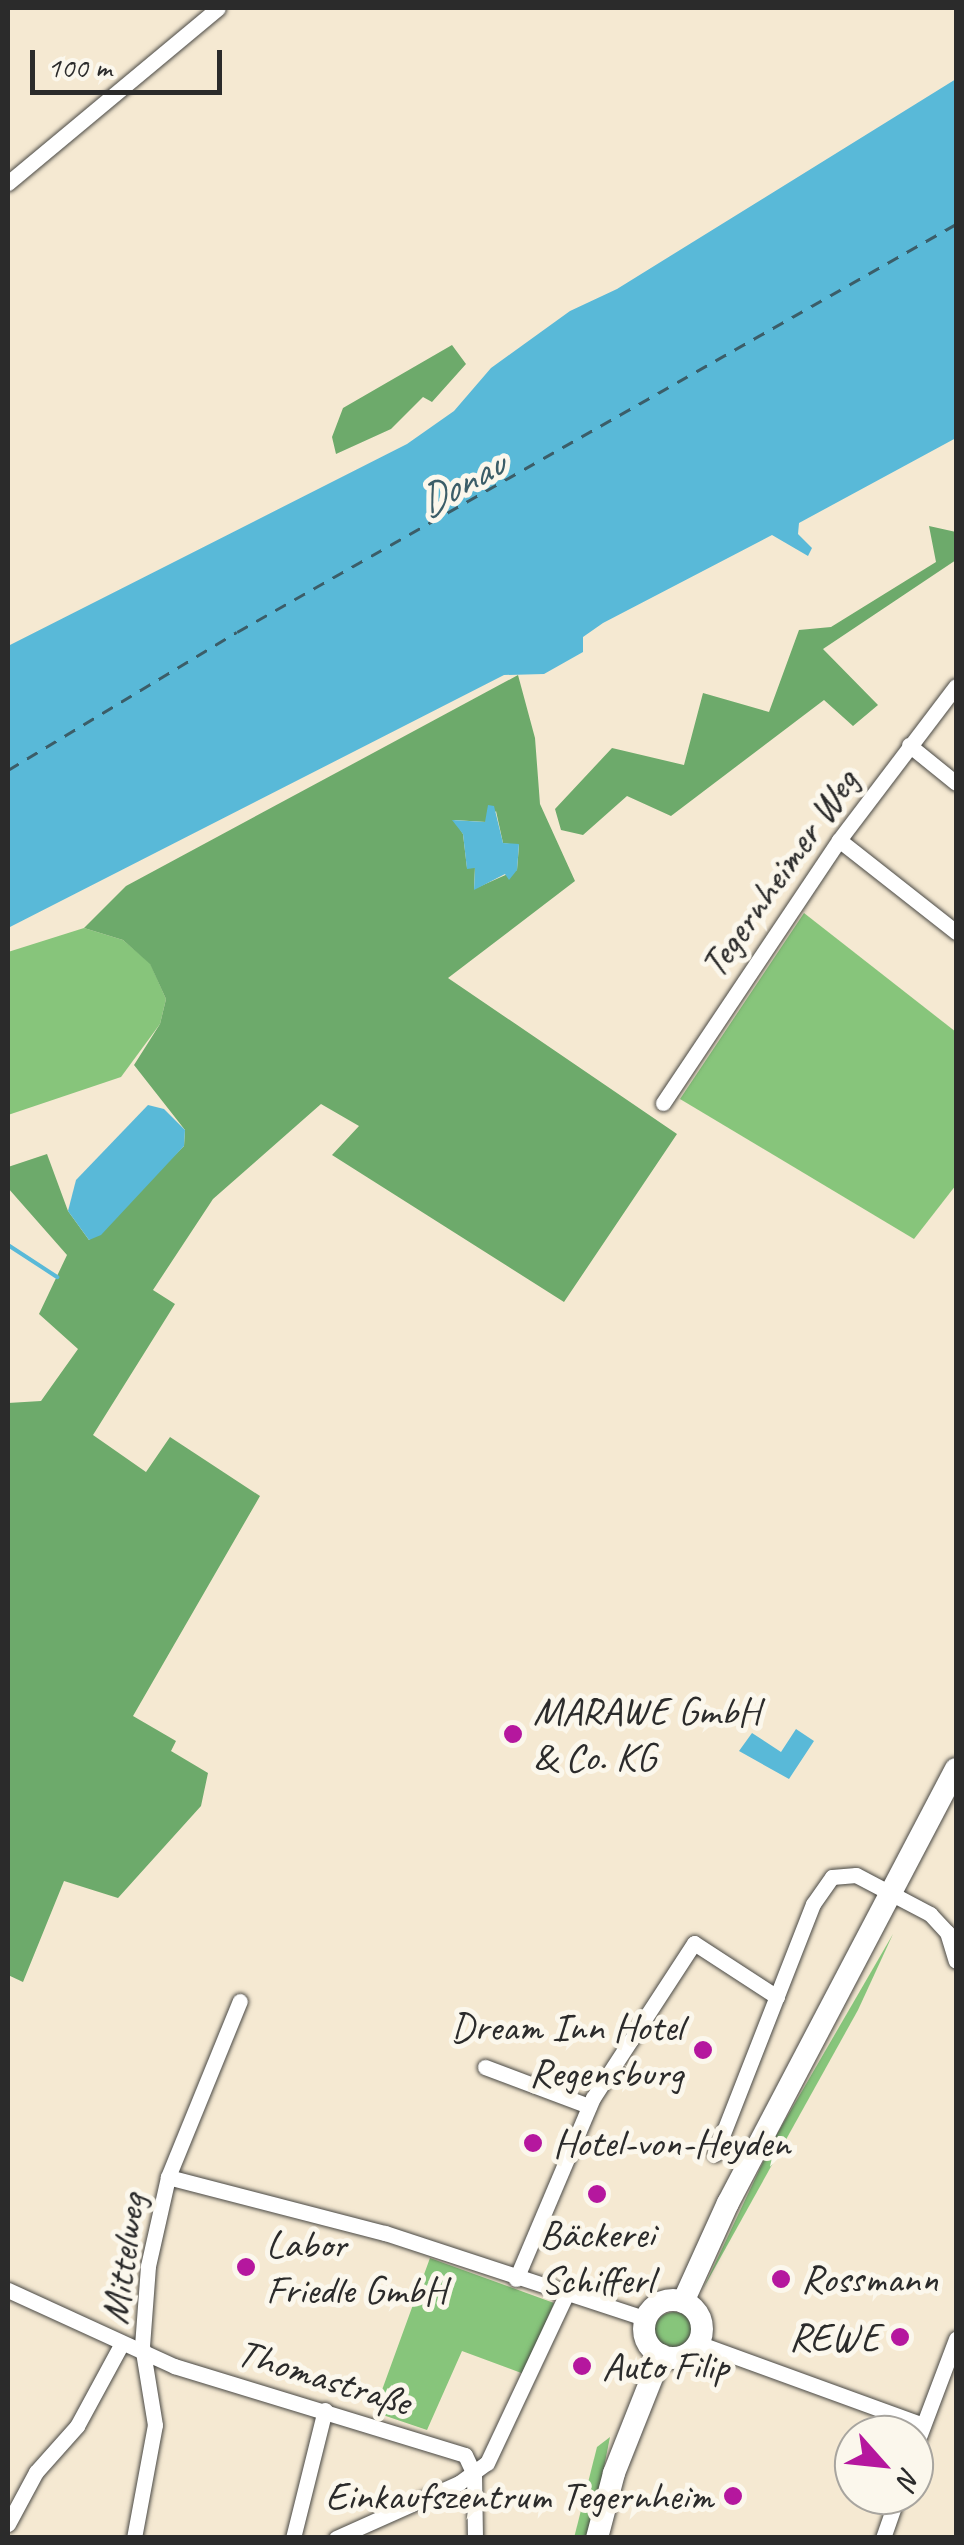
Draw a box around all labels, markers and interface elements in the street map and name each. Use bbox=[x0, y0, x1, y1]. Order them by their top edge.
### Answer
scale bar bbox=[35, 30, 228, 92]
text: 100 m bbox=[47, 48, 112, 86]
water label: Donau bbox=[409, 440, 513, 528]
street label: Tegernheimer Weg bbox=[689, 759, 869, 987]
place label: MARAWE GmbH & Co. KG bbox=[533, 1687, 760, 1781]
marker: MARAWE GmbH & Co. KG bbox=[502, 1723, 524, 1745]
place label: Dream Inn Hotel Regensburg bbox=[451, 2003, 683, 2097]
marker: Dream Inn Hotel Regensburg bbox=[692, 2039, 714, 2061]
place label: Hotel-von-Heyden bbox=[553, 2119, 790, 2167]
marker: Hotel-von-Heyden bbox=[522, 2132, 544, 2154]
marker: Bäckerei Schifferl bbox=[586, 2183, 608, 2205]
street label: Mittelweg bbox=[90, 2191, 156, 2327]
place label: Bäckerei Schifferl bbox=[540, 2210, 654, 2304]
place label: Labor Friedle GmbH bbox=[266, 2220, 446, 2314]
place label: Rossmann bbox=[801, 2255, 938, 2303]
marker: Labor Friedle GmbH bbox=[235, 2256, 257, 2278]
marker: Rossmann bbox=[770, 2268, 792, 2290]
place label: REWE bbox=[789, 2313, 880, 2361]
marker: REWE bbox=[889, 2326, 911, 2348]
street label: Thomastraße bbox=[231, 2328, 417, 2426]
place label: Auto Filip bbox=[602, 2342, 729, 2390]
marker: Auto Filip bbox=[571, 2355, 593, 2377]
north arrow bbox=[834, 2415, 934, 2515]
text: N bbox=[890, 2462, 929, 2494]
place label: Einkaufszentrum Tegernheim bbox=[327, 2472, 713, 2520]
marker: Einkaufszentrum Tegernheim bbox=[722, 2485, 744, 2507]

